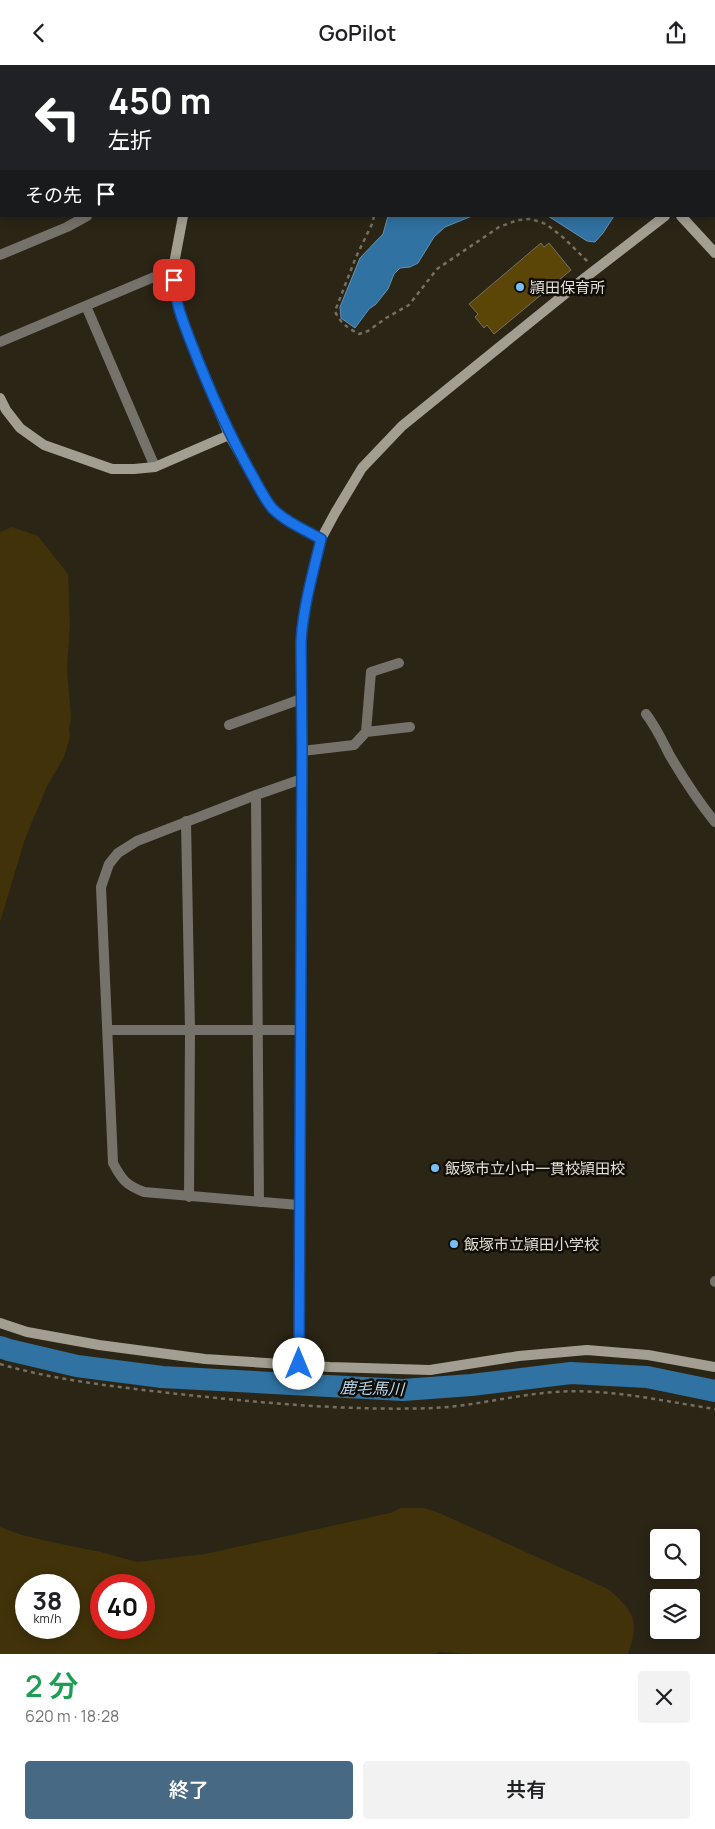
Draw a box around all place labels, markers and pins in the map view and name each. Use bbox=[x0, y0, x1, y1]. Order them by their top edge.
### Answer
pin bbox=[153, 259, 195, 301]
place label: 頴田保育所 bbox=[530, 277, 605, 298]
marker: 頴田保育所 bbox=[514, 281, 526, 293]
place label: 飯塚市立小中一貫校頴田校 bbox=[445, 1158, 625, 1179]
marker: 飯塚市立小中一貫校頴田校 bbox=[429, 1162, 441, 1174]
place label: 飯塚市立頴田小学校 bbox=[464, 1234, 599, 1255]
marker: 飯塚市立頴田小学校 bbox=[448, 1238, 460, 1250]

